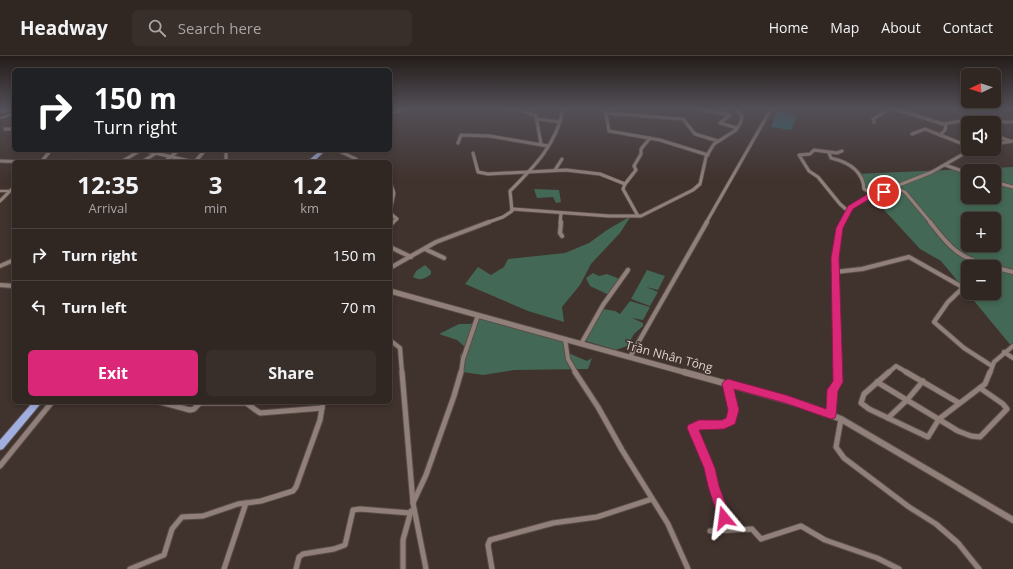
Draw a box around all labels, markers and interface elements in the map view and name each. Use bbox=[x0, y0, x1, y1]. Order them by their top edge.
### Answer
search box bbox=[132, 10, 412, 46]
text: Headway bbox=[20, 15, 108, 41]
icon: search bbox=[146, 17, 168, 39]
text: Search here bbox=[178, 18, 261, 38]
text: Home bbox=[769, 18, 808, 37]
text: Map bbox=[830, 18, 859, 37]
text: About bbox=[881, 18, 921, 37]
text: Contact bbox=[943, 18, 993, 37]
north arrow bbox=[961, 68, 1001, 108]
map controls bbox=[961, 68, 1001, 300]
text: 150 m bbox=[94, 79, 177, 117]
icon: right bbox=[28, 84, 80, 136]
text: Turn right bbox=[94, 115, 177, 139]
button: sound bbox=[961, 116, 1001, 156]
button: search bbox=[961, 164, 1001, 204]
text: 12:35 bbox=[77, 168, 139, 201]
text: 3 bbox=[209, 168, 223, 201]
text: 1.2 bbox=[293, 168, 327, 201]
pin bbox=[867, 175, 901, 209]
icon: arrive bbox=[873, 181, 895, 203]
text: Arrival bbox=[88, 199, 128, 217]
text: min bbox=[204, 199, 227, 217]
text: km bbox=[300, 199, 319, 217]
button: + bbox=[961, 212, 1001, 252]
icon: right bbox=[28, 244, 50, 266]
text: Turn right bbox=[62, 245, 137, 265]
text: 150 m bbox=[332, 245, 376, 265]
button: − bbox=[961, 260, 1001, 300]
icon: left bbox=[28, 296, 50, 318]
text: Turn left bbox=[62, 297, 127, 317]
text: 70 m bbox=[341, 297, 376, 317]
street label: Trần Nhân Tông bbox=[623, 336, 715, 376]
button: Exit bbox=[28, 350, 198, 396]
button: Share bbox=[206, 350, 376, 396]
position arrow bbox=[703, 497, 745, 539]

